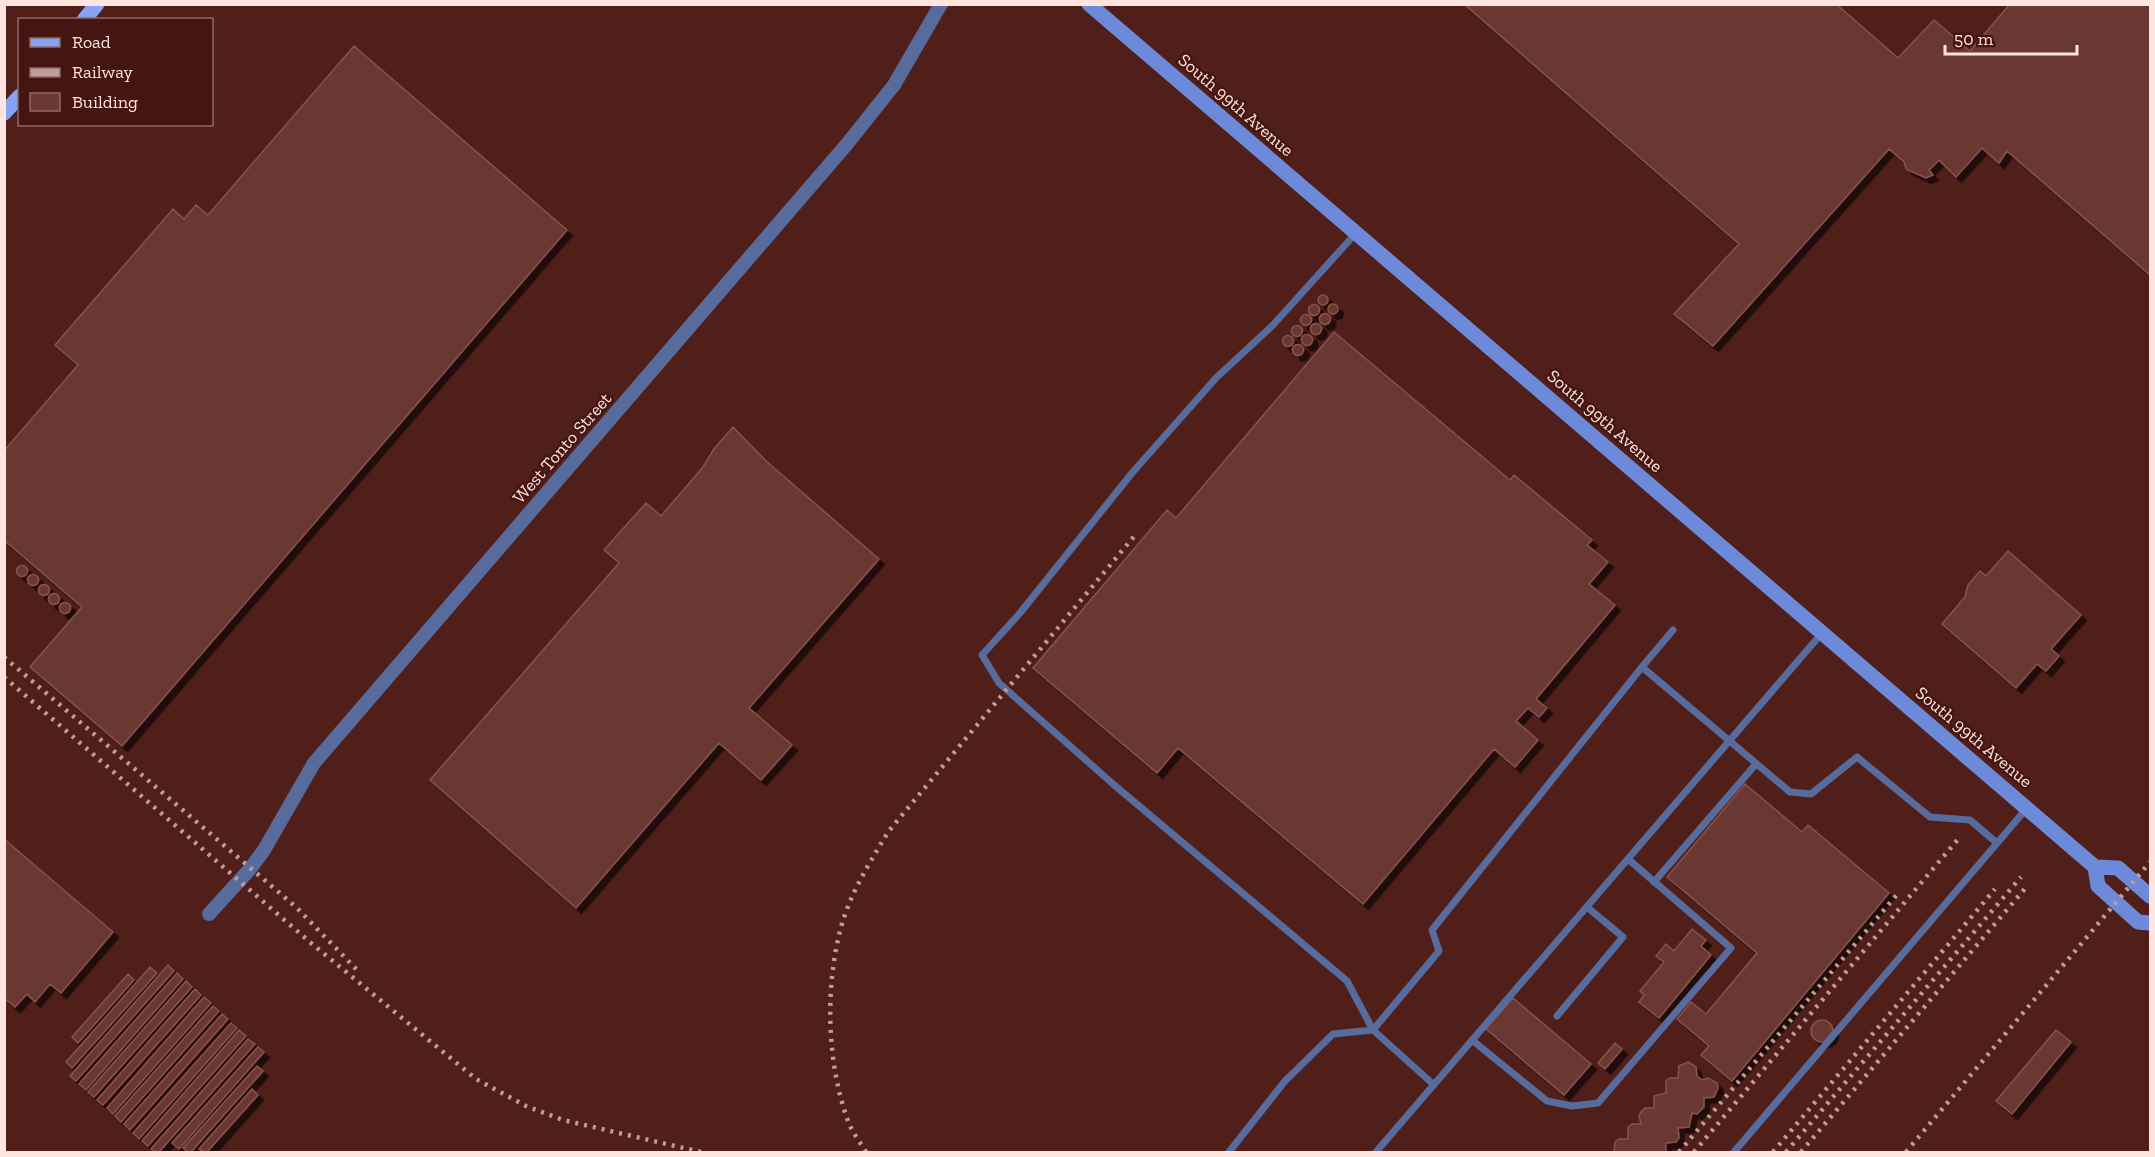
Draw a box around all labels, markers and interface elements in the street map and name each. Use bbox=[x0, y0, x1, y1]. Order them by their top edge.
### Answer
legend bbox=[18, 18, 213, 126]
scale bar bbox=[1945, 18, 2077, 56]
text: 50 m bbox=[1954, 28, 1994, 50]
text: Road bbox=[72, 31, 111, 53]
street label: South 99th Avenue bbox=[1174, 49, 1298, 161]
text: Railway bbox=[72, 61, 134, 83]
text: Building bbox=[72, 91, 138, 113]
street label: South 99th Avenue bbox=[1543, 365, 1667, 477]
street label: West Tonto Street bbox=[508, 388, 616, 508]
street label: South 99th Avenue bbox=[1911, 682, 2037, 792]

